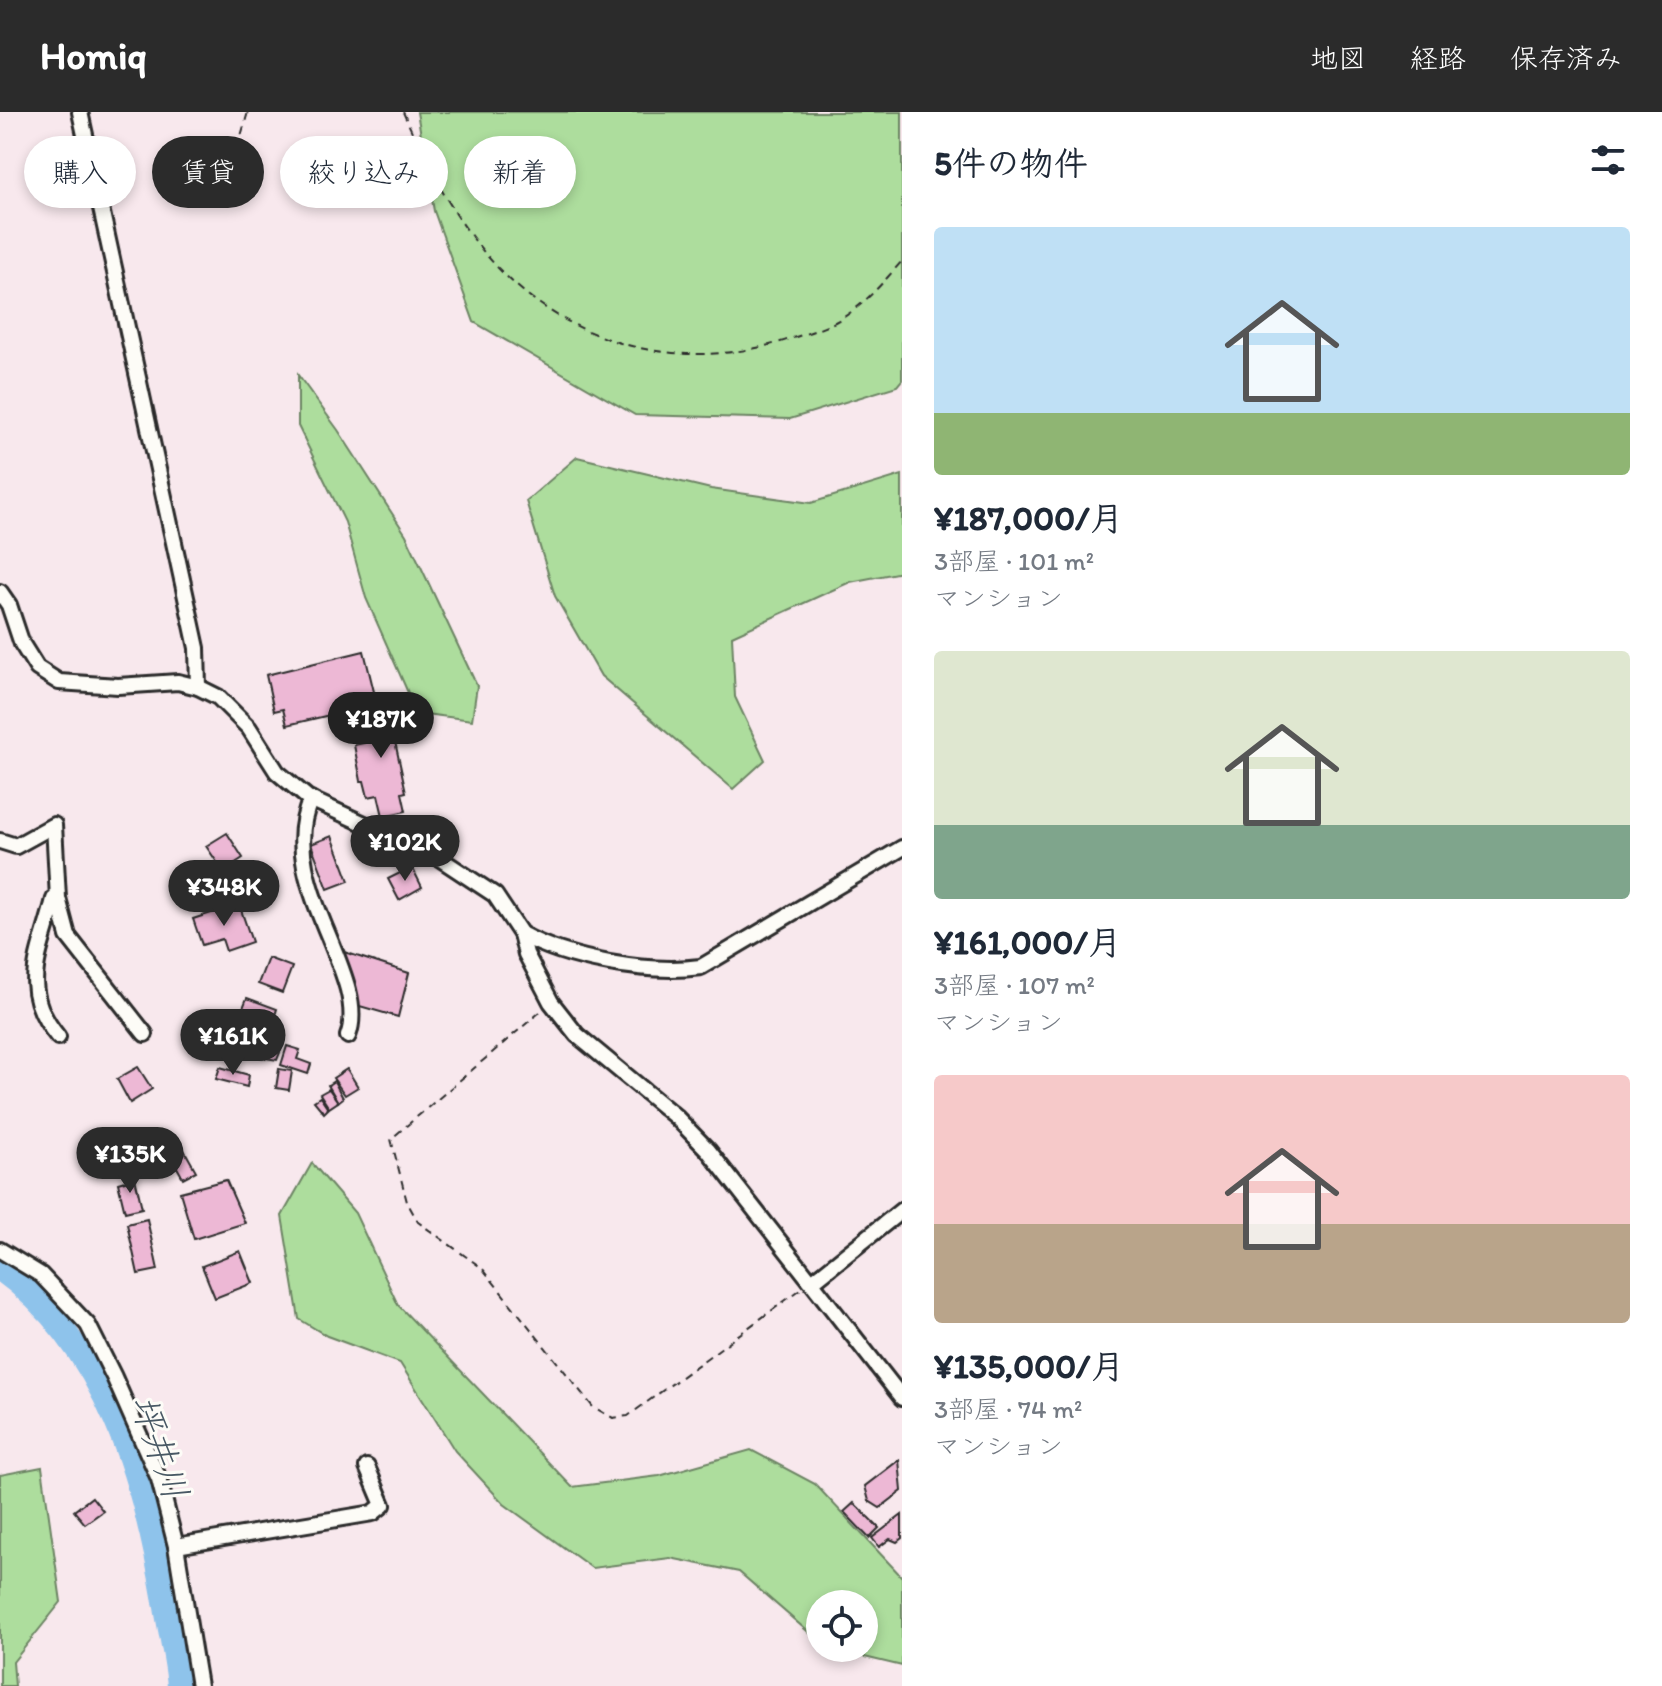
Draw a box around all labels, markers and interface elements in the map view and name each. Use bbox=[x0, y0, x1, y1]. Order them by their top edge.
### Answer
text: Homiq bbox=[40, 33, 147, 79]
text: 地図 bbox=[1310, 41, 1366, 75]
text: 経路 bbox=[1410, 41, 1466, 75]
text: 保存済み bbox=[1510, 41, 1622, 75]
chip: 購入 bbox=[24, 136, 136, 208]
chip: 賃貸 bbox=[152, 136, 264, 208]
chip: 絞り込み bbox=[280, 136, 448, 208]
chip: 新着 bbox=[464, 136, 576, 208]
icon: filters bbox=[1586, 138, 1630, 182]
text: 5件の物件 bbox=[934, 143, 1088, 184]
icon: home bbox=[1210, 279, 1354, 423]
text: ¥187,000/月 bbox=[934, 498, 1124, 539]
text: 3部屋 · 101 m² bbox=[934, 545, 1094, 577]
text: マンション bbox=[934, 582, 1063, 614]
pin: ¥187K bbox=[325, 692, 437, 760]
text: ¥187K bbox=[346, 702, 416, 734]
icon: home bbox=[1210, 703, 1354, 847]
pin: ¥102K bbox=[349, 815, 461, 883]
text: ¥102K bbox=[369, 825, 441, 857]
pin: ¥348K bbox=[168, 860, 280, 928]
text: ¥348K bbox=[186, 870, 262, 902]
text: ¥161,000/月 bbox=[934, 922, 1122, 963]
text: 3部屋 · 107 m² bbox=[934, 969, 1095, 1001]
text: マンション bbox=[934, 1006, 1063, 1038]
pin: ¥161K bbox=[177, 1009, 289, 1077]
text: ¥161K bbox=[198, 1019, 268, 1051]
pin: ¥135K bbox=[74, 1127, 186, 1195]
icon: home bbox=[1210, 1127, 1354, 1271]
text: ¥135K bbox=[94, 1137, 166, 1169]
text: ¥135,000/月 bbox=[934, 1346, 1124, 1387]
water label: 坪井川 bbox=[122, 1389, 198, 1505]
text: 3部屋 · 74 m² bbox=[934, 1393, 1082, 1425]
text: マンション bbox=[934, 1430, 1063, 1462]
map controls bbox=[806, 1590, 878, 1662]
button: locate bbox=[806, 1590, 878, 1662]

